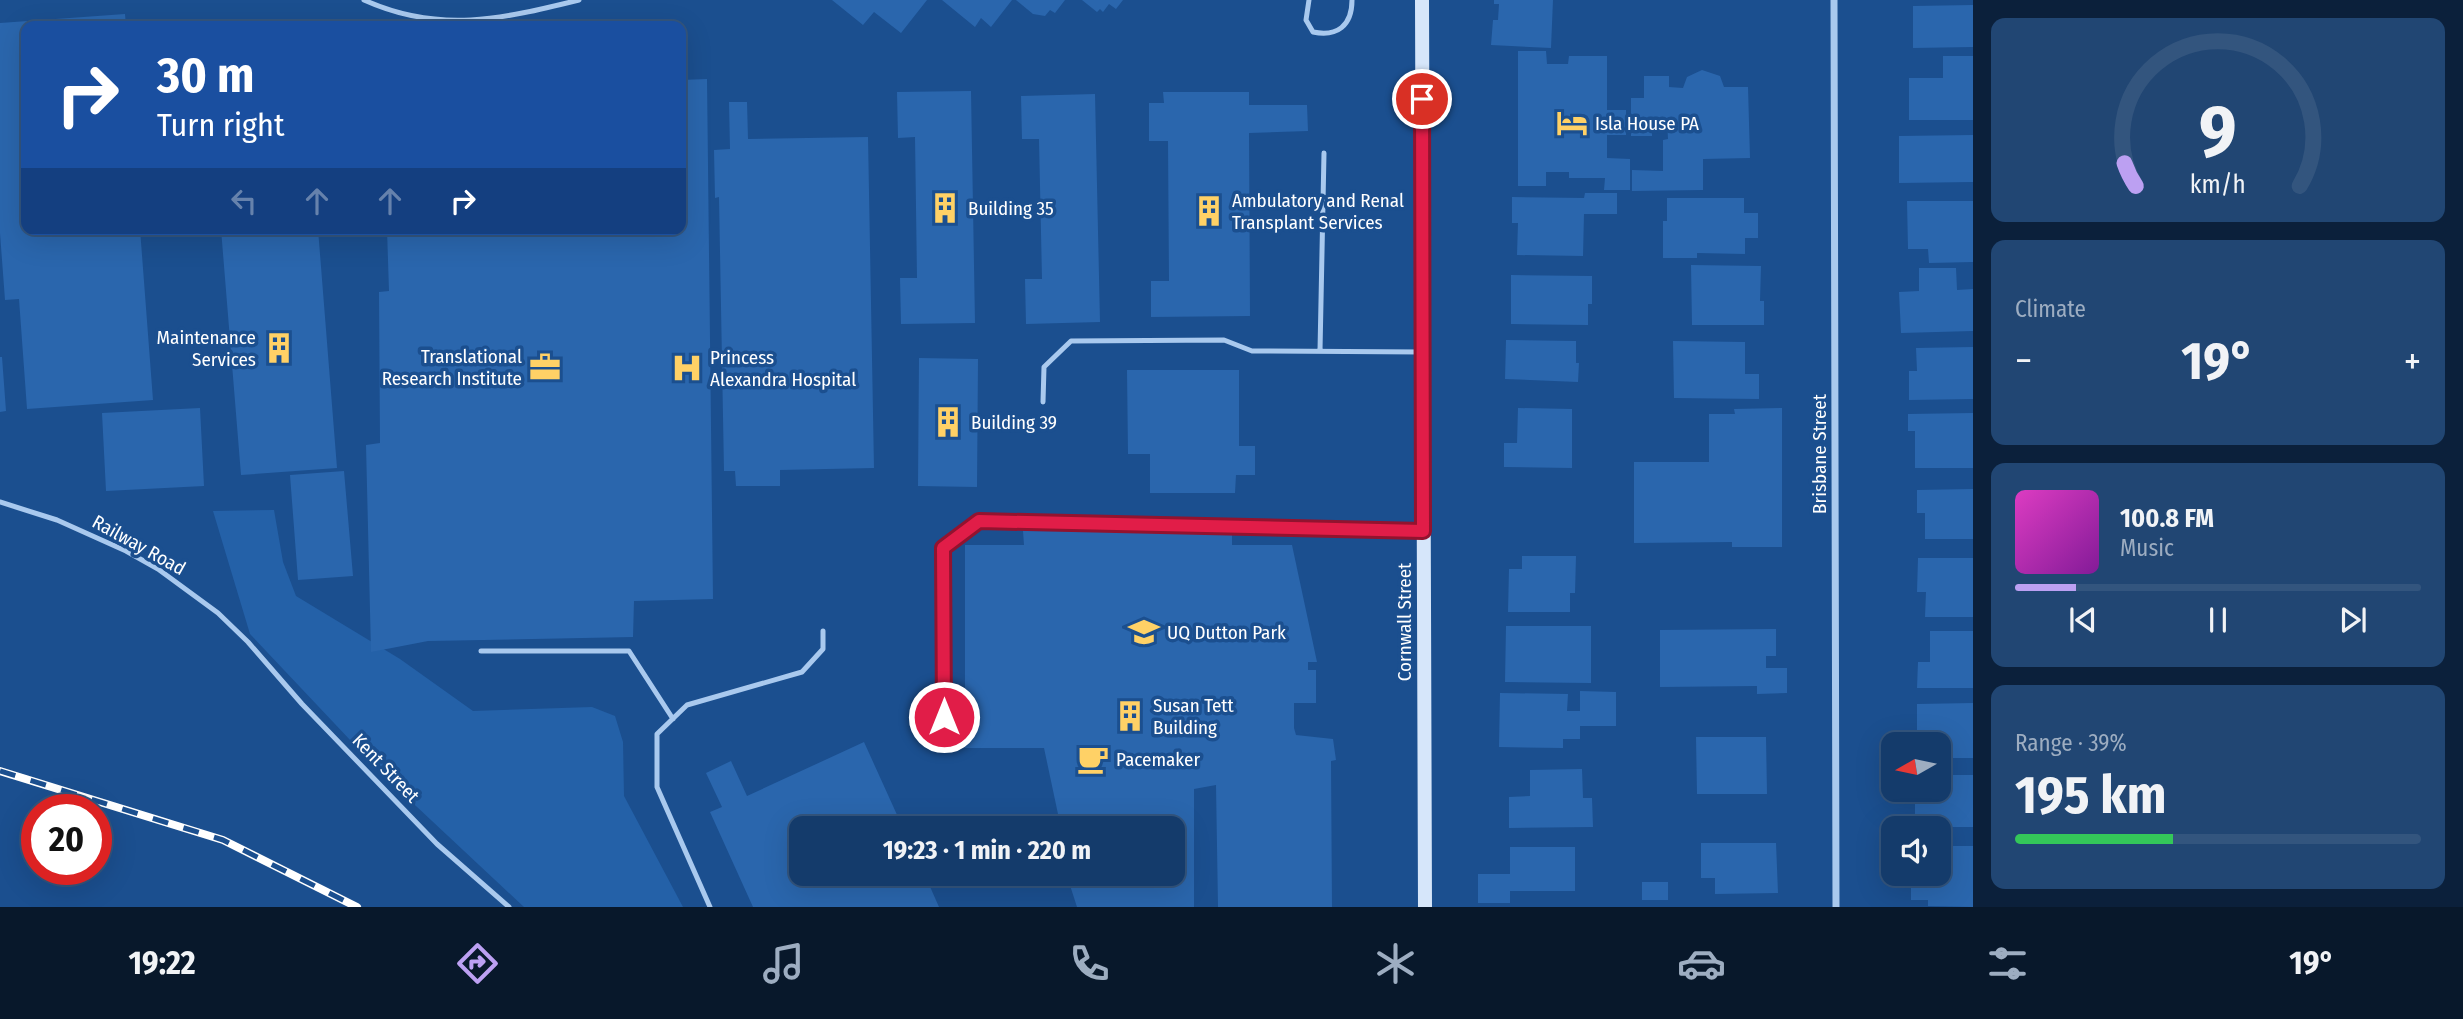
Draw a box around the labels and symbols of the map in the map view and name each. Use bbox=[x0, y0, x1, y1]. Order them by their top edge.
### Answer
pin bbox=[1392, 69, 1452, 129]
hotel icon: Isla House PA bbox=[1555, 106, 1589, 140]
place label: Isla House PA bbox=[1595, 112, 1699, 135]
place label: Ambulatory and Renal Transplant Services bbox=[1232, 189, 1404, 234]
building icon: Building 35 bbox=[928, 191, 962, 225]
building icon: Ambulatory and Renal Transplant Services bbox=[1192, 194, 1226, 228]
place label: Building 35 bbox=[968, 197, 1054, 220]
place label: Maintenance Services bbox=[157, 326, 256, 371]
building icon: Maintenance Services bbox=[262, 331, 296, 365]
place label: Translational Research Institute bbox=[382, 345, 522, 390]
place label: Princess Alexandra Hospital bbox=[710, 346, 856, 391]
office icon: Translational Research Institute bbox=[528, 350, 562, 384]
hospital icon: Princess Alexandra Hospital bbox=[670, 351, 704, 385]
street label: Brisbane Street bbox=[1808, 393, 1831, 514]
building icon: Building 39 bbox=[931, 405, 965, 439]
place label: Building 39 bbox=[971, 411, 1057, 434]
street label: Railway Road bbox=[88, 510, 190, 580]
street label: Cornwall Street bbox=[1393, 562, 1416, 681]
school or university icon: UQ Dutton Park bbox=[1127, 615, 1161, 649]
place label: UQ Dutton Park bbox=[1167, 621, 1286, 644]
position arrow bbox=[907, 680, 981, 754]
place label: Susan Tett Building bbox=[1153, 694, 1234, 739]
building icon: Susan Tett Building bbox=[1113, 699, 1147, 733]
street label: Kent Street bbox=[348, 729, 425, 808]
north arrow bbox=[1881, 732, 1951, 802]
cafe icon: Pacemaker bbox=[1076, 742, 1110, 776]
place label: Pacemaker bbox=[1116, 748, 1200, 771]
speed limit sign: 20 bbox=[21, 794, 112, 885]

